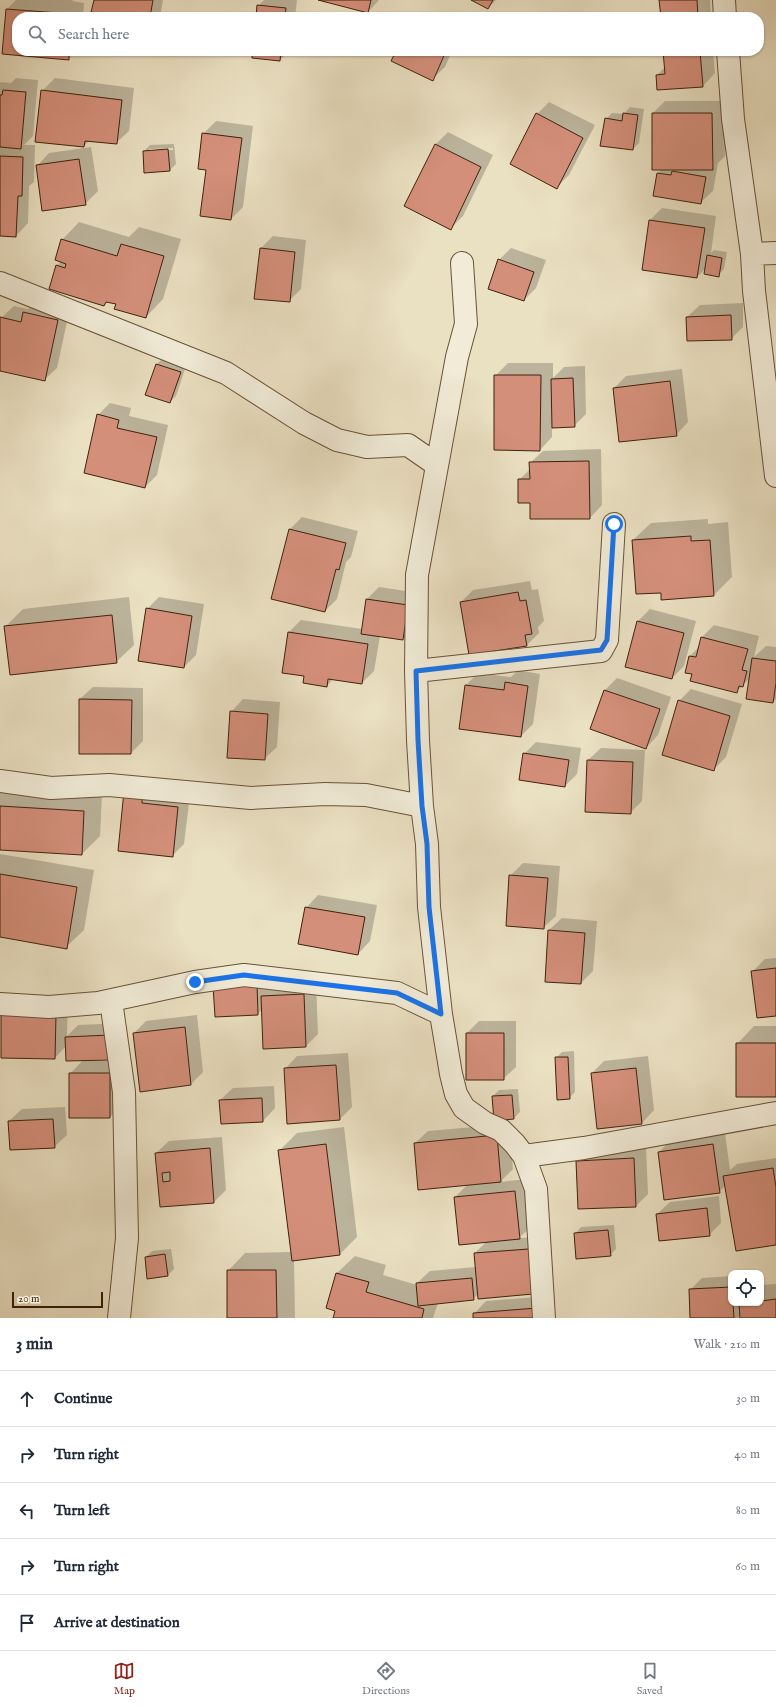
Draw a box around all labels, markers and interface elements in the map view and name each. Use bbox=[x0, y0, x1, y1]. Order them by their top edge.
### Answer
search box bbox=[12, 12, 764, 56]
icon: search bbox=[26, 23, 48, 45]
text: Search here bbox=[58, 25, 129, 44]
route start bbox=[605, 515, 623, 533]
route end bbox=[186, 973, 204, 991]
map controls bbox=[728, 1270, 764, 1306]
button: locate bbox=[728, 1270, 764, 1306]
scale bar bbox=[12, 1290, 103, 1309]
text: 20 m bbox=[18, 1292, 39, 1306]
text: 3 min bbox=[16, 1334, 53, 1355]
text: Walk · 210 m bbox=[694, 1336, 760, 1353]
icon: ahead bbox=[16, 1388, 38, 1410]
text: Continue bbox=[54, 1389, 112, 1408]
text: 30 m bbox=[736, 1390, 760, 1407]
icon: right bbox=[16, 1444, 38, 1466]
text: Turn right bbox=[54, 1445, 119, 1464]
text: 40 m bbox=[734, 1446, 760, 1463]
icon: left bbox=[16, 1500, 38, 1522]
text: Turn left bbox=[54, 1501, 110, 1520]
text: 80 m bbox=[736, 1502, 760, 1519]
icon: right bbox=[16, 1556, 38, 1578]
text: Turn right bbox=[54, 1557, 119, 1576]
text: 60 m bbox=[735, 1558, 760, 1575]
icon: arrive bbox=[16, 1612, 38, 1634]
text: Arrive at destination bbox=[54, 1613, 180, 1632]
tab: Map bbox=[113, 1660, 135, 1698]
tab: Directions bbox=[362, 1660, 410, 1698]
tab: Saved bbox=[637, 1660, 663, 1698]

